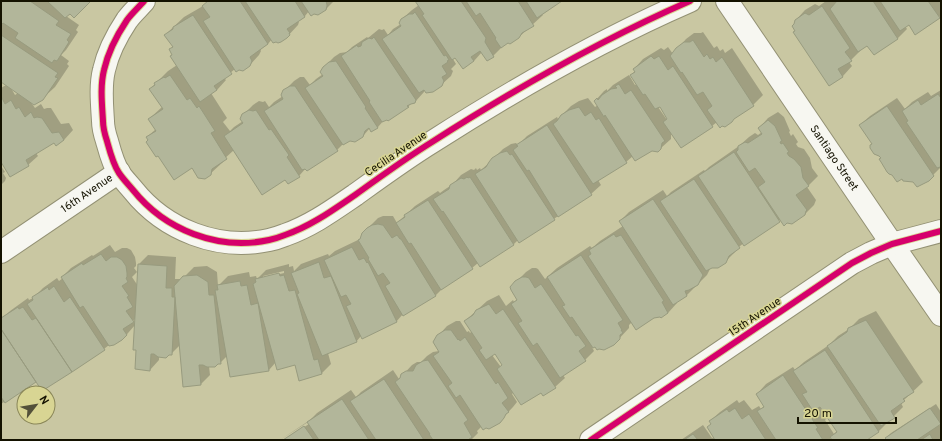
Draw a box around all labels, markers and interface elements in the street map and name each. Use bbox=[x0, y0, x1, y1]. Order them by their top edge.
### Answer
street label: Santiago Street bbox=[806, 123, 861, 194]
street label: Cecilia Avenue bbox=[362, 128, 430, 180]
street label: 16th Avenue bbox=[58, 171, 116, 216]
street label: 15th Avenue bbox=[726, 294, 784, 340]
north arrow bbox=[16, 385, 56, 425]
text: N bbox=[36, 393, 52, 407]
scale bar bbox=[798, 399, 896, 425]
text: 20 m bbox=[804, 406, 832, 422]

